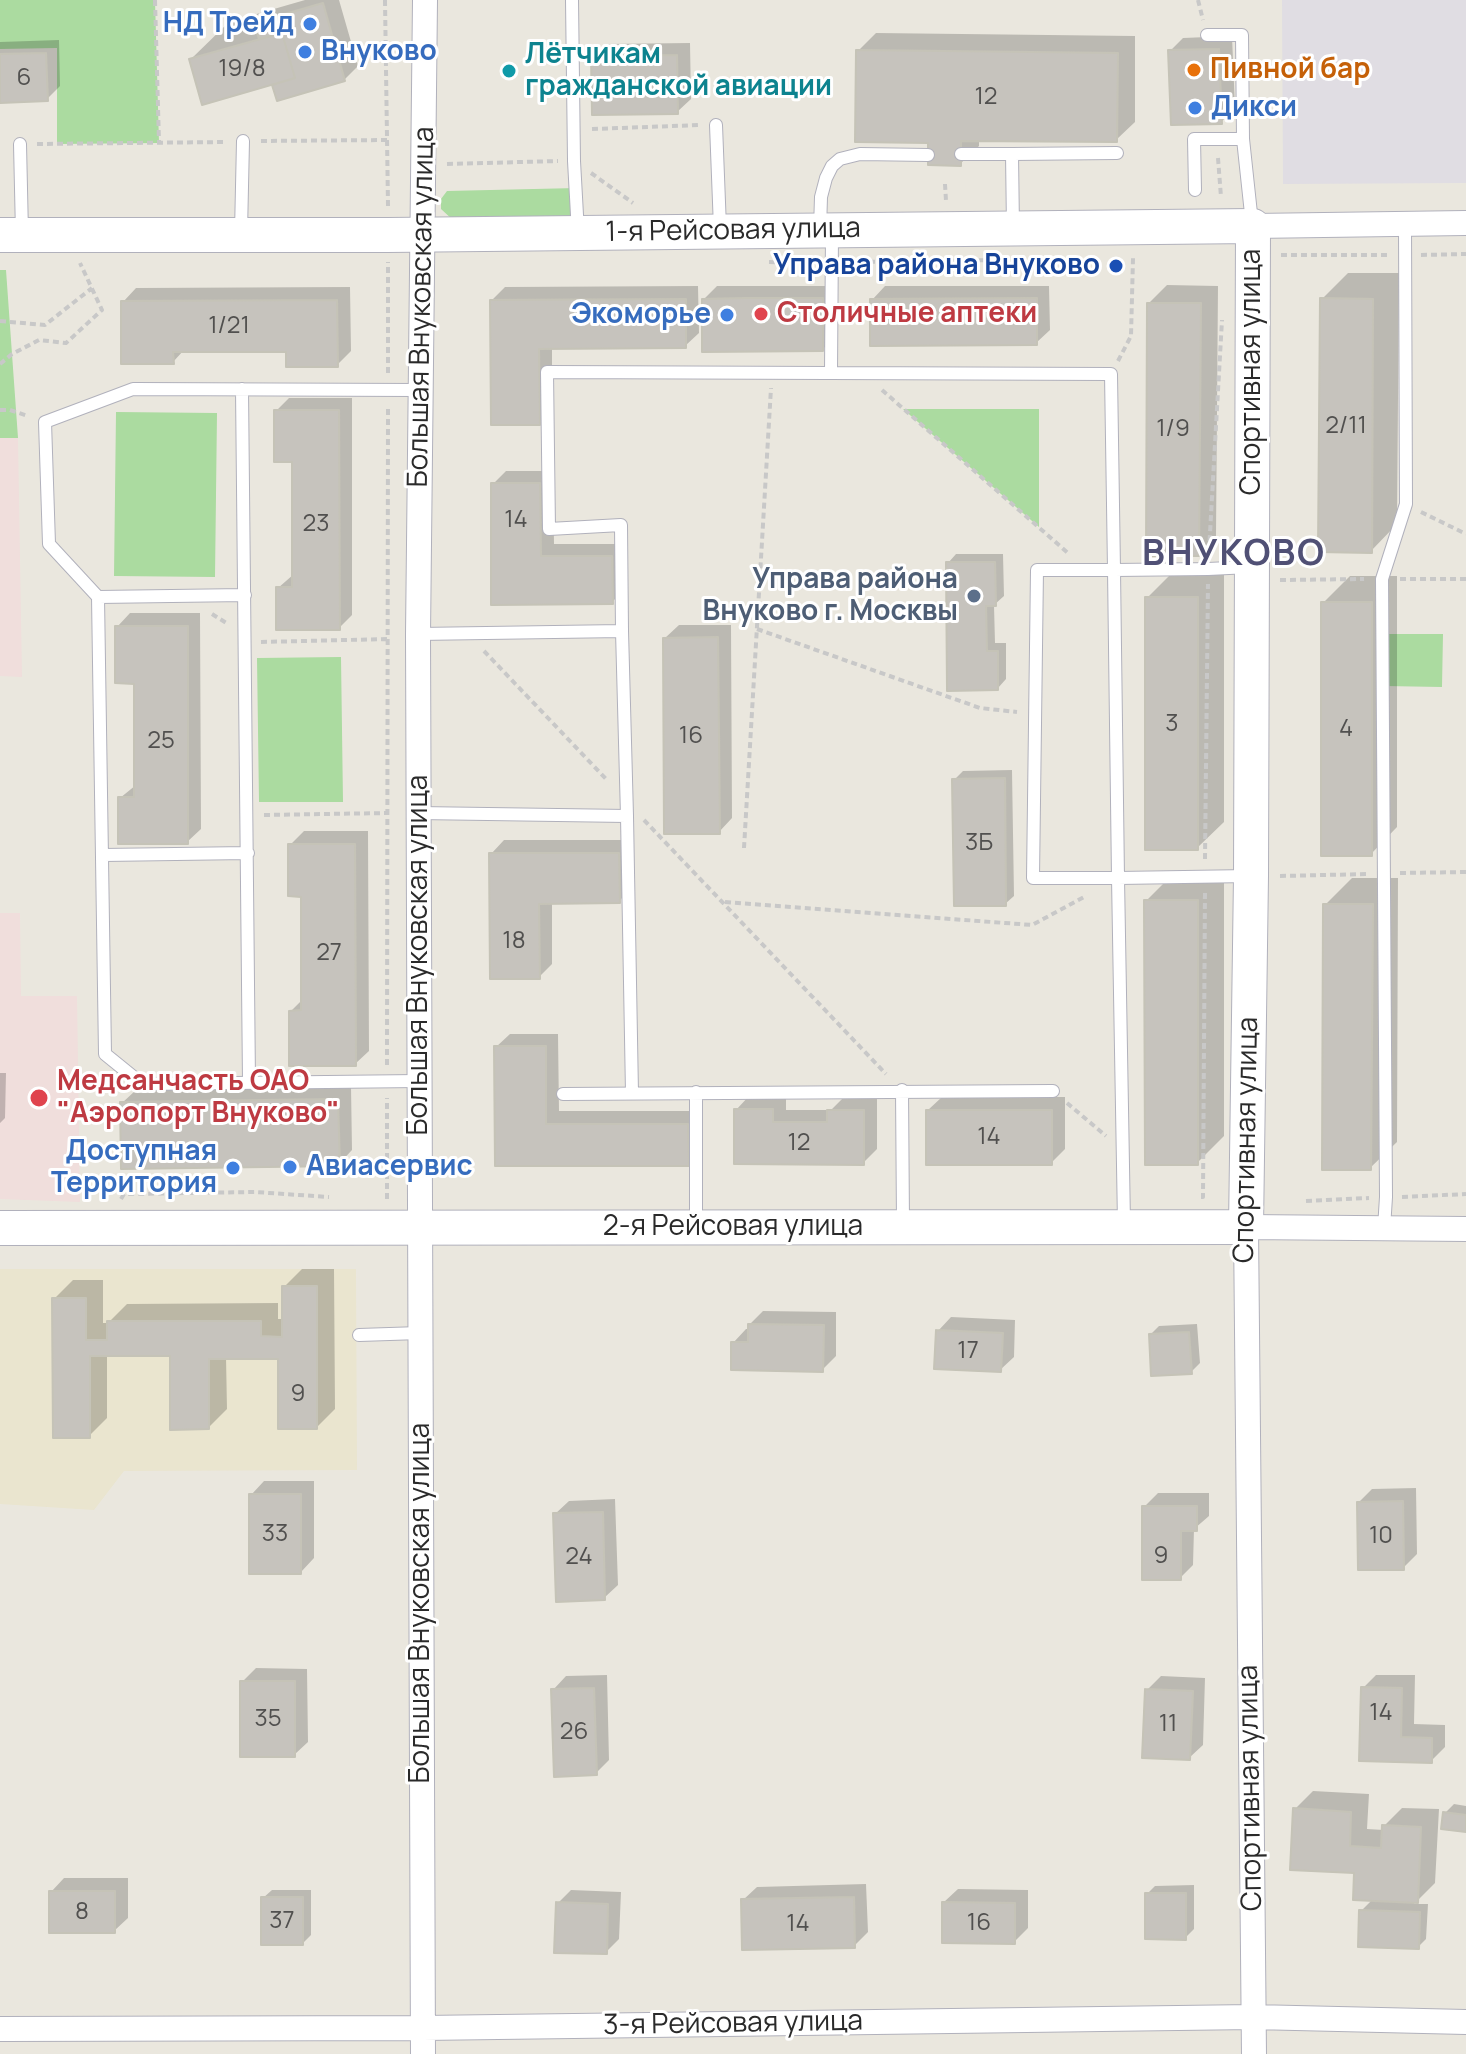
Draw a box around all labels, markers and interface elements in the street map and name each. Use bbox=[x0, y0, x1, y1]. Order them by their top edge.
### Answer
place label: НД Трейд bbox=[163, 7, 294, 41]
marker: НД Трейд bbox=[301, 15, 319, 33]
place label: Внуково bbox=[321, 35, 437, 69]
place label: Лётчикам гражданской авиации bbox=[525, 38, 832, 104]
marker: Внуково bbox=[296, 43, 314, 61]
place label: Пивной бар bbox=[1210, 53, 1370, 87]
house number: 19/8 bbox=[218, 55, 266, 83]
marker: Пивной бар bbox=[1185, 61, 1203, 79]
marker: Лётчикам гражданской авиации bbox=[500, 62, 518, 80]
house number: 6 bbox=[17, 64, 31, 92]
house number: 12 bbox=[974, 83, 998, 111]
place label: Дикси bbox=[1211, 91, 1297, 125]
marker: Дикси bbox=[1186, 99, 1204, 117]
street label: Большая Внуковская улица bbox=[402, 126, 442, 488]
street label: 1-я Рейсовая улица bbox=[605, 212, 861, 250]
place label: Управа района Внуково bbox=[773, 249, 1100, 283]
street label: Спортивная улица bbox=[1235, 249, 1269, 495]
marker: Управа района Внуково bbox=[1107, 257, 1125, 275]
place label: Столичные аптеки bbox=[777, 297, 1037, 331]
place label: Экоморье bbox=[571, 298, 711, 332]
marker: Столичные аптеки bbox=[752, 305, 770, 323]
marker: Экоморье bbox=[718, 306, 736, 324]
house number: 1/21 bbox=[208, 312, 250, 340]
house number: 2/11 bbox=[1325, 412, 1367, 440]
house number: 1/9 bbox=[1156, 415, 1190, 443]
house number: 14 bbox=[504, 506, 528, 534]
house number: 23 bbox=[303, 510, 329, 538]
district label: ВНУКОВО bbox=[1142, 533, 1326, 577]
place label: Управа района Внуково г. Москвы bbox=[703, 563, 958, 629]
marker: Управа района Внуково г. Москвы bbox=[965, 587, 983, 605]
house number: 3 bbox=[1165, 710, 1179, 738]
house number: 4 bbox=[1339, 715, 1353, 743]
house number: 16 bbox=[679, 722, 703, 750]
house number: 25 bbox=[147, 727, 175, 755]
street label: Большая Внуковская улица bbox=[402, 775, 436, 1135]
house number: 3Б bbox=[965, 829, 993, 857]
house number: 18 bbox=[502, 927, 526, 955]
house number: 27 bbox=[316, 939, 342, 967]
street label: Спортивная улица bbox=[1228, 1016, 1266, 1264]
place label: Медсанчасть ОАО "Аэропорт Внуково" bbox=[57, 1065, 340, 1131]
marker: Медсанчасть ОАО "Аэропорт Внуково" bbox=[28, 1087, 50, 1109]
house number: 14 bbox=[977, 1123, 1001, 1151]
house number: 12 bbox=[787, 1129, 811, 1157]
place label: Доступная Территория bbox=[51, 1135, 217, 1201]
place label: Авиасервис bbox=[306, 1150, 473, 1184]
marker: Авиасервис bbox=[281, 1158, 299, 1176]
marker: Доступная Территория bbox=[224, 1159, 242, 1177]
street label: 2-я Рейсовая улица bbox=[603, 1210, 863, 1244]
house number: 17 bbox=[957, 1337, 979, 1365]
house number: 9 bbox=[291, 1380, 305, 1408]
street label: Большая Внуковская улица bbox=[404, 1423, 438, 1783]
house number: 33 bbox=[262, 1520, 288, 1548]
house number: 10 bbox=[1369, 1522, 1393, 1550]
house number: 9 bbox=[1154, 1542, 1168, 1570]
house number: 24 bbox=[565, 1543, 593, 1571]
street label: Спортивная улица bbox=[1232, 1664, 1270, 1912]
house number: 14 bbox=[1369, 1699, 1393, 1727]
house number: 35 bbox=[254, 1705, 282, 1733]
house number: 11 bbox=[1159, 1710, 1177, 1738]
house number: 26 bbox=[560, 1718, 588, 1746]
house number: 8 bbox=[75, 1898, 89, 1926]
house number: 37 bbox=[269, 1907, 295, 1935]
house number: 16 bbox=[967, 1909, 991, 1937]
house number: 14 bbox=[786, 1910, 810, 1938]
street label: 3-я Рейсовая улица bbox=[603, 2005, 863, 2043]

